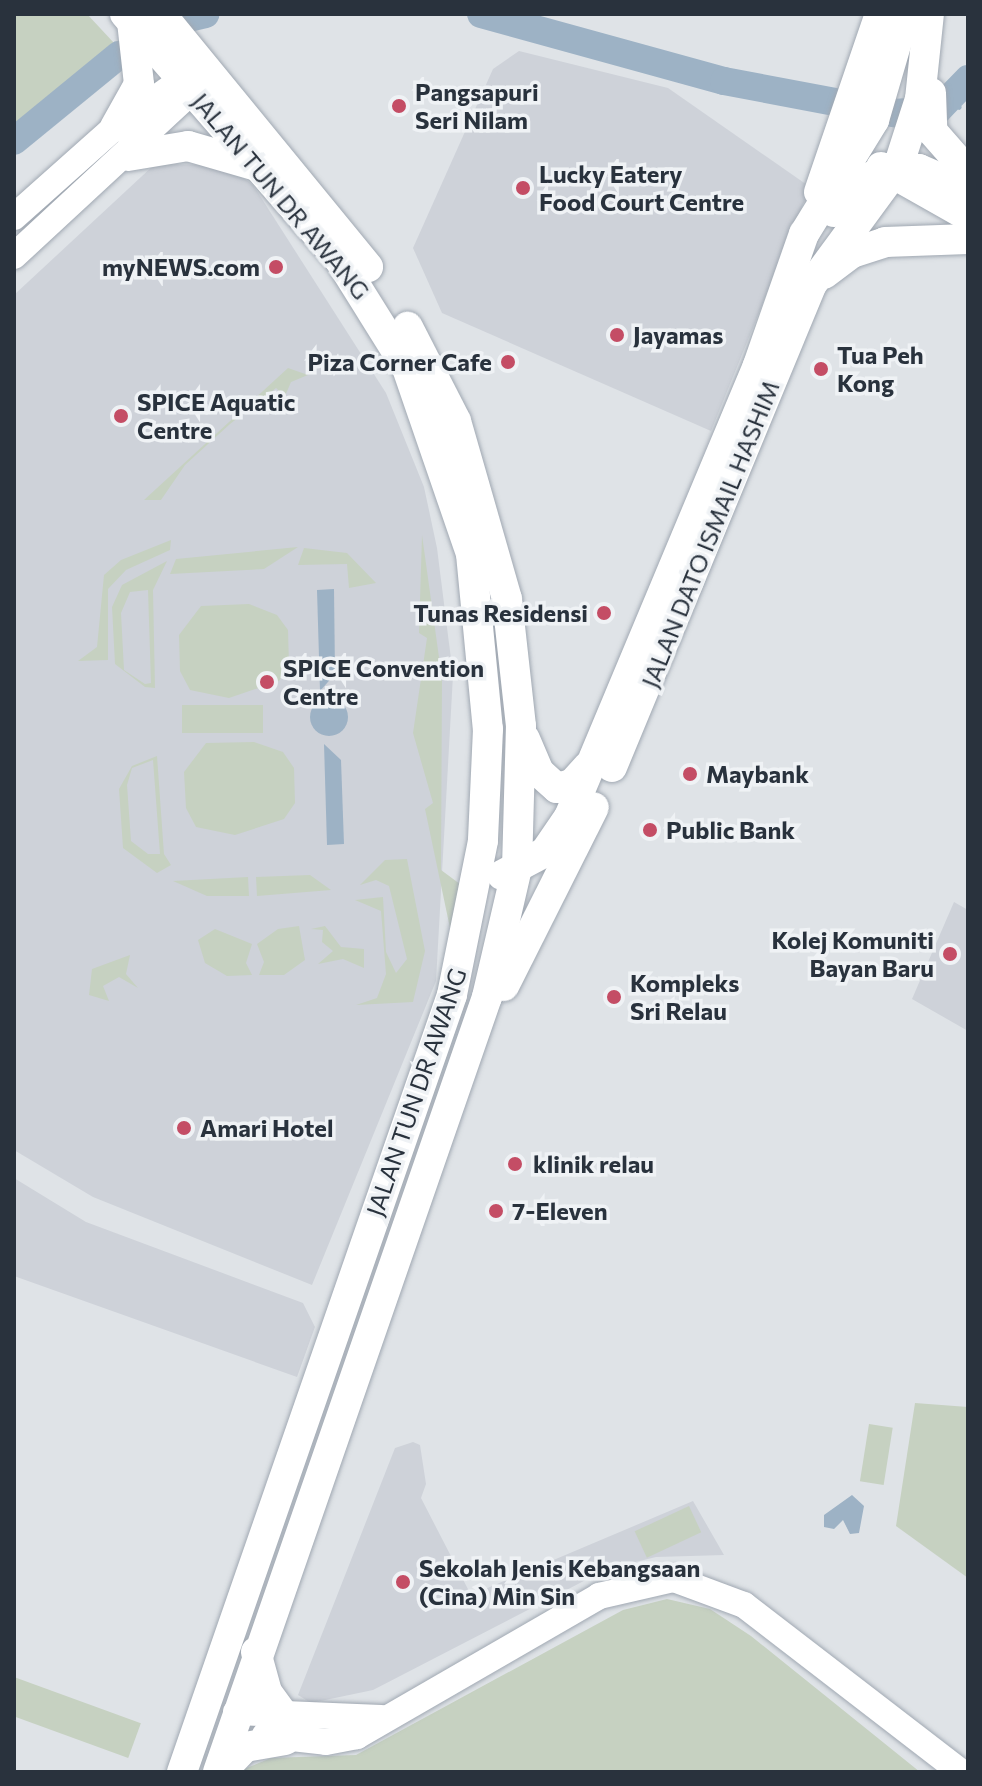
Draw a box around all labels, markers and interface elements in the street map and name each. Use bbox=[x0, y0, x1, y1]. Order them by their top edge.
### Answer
place label: Pangsapuri Seri Nilam bbox=[415, 78, 539, 134]
street label: JALAN TUN DR AWANG bbox=[186, 87, 376, 305]
marker: Pangsapuri Seri Nilam bbox=[390, 97, 408, 115]
place label: Lucky Eatery Food Court Centre bbox=[539, 160, 744, 216]
marker: Lucky Eatery Food Court Centre bbox=[514, 179, 532, 197]
place label: myNEWS.com bbox=[102, 253, 260, 281]
marker: myNEWS.com bbox=[267, 258, 285, 276]
place label: Jayamas bbox=[633, 321, 723, 349]
marker: Jayamas bbox=[608, 326, 626, 344]
place label: Tua Peh Kong bbox=[837, 341, 924, 397]
place label: Piza Corner Cafe bbox=[307, 348, 492, 376]
marker: Piza Corner Cafe bbox=[499, 353, 517, 371]
marker: Tua Peh Kong bbox=[812, 360, 830, 378]
street label: JALAN DATO ISMAIL HASHIM bbox=[635, 376, 785, 692]
place label: SPICE Aquatic Centre bbox=[137, 388, 295, 444]
marker: SPICE Aquatic Centre bbox=[112, 407, 130, 425]
place label: Tunas Residensi bbox=[413, 599, 588, 627]
marker: Tunas Residensi bbox=[595, 604, 613, 622]
place label: SPICE Convention Centre bbox=[283, 654, 484, 710]
marker: SPICE Convention Centre bbox=[258, 673, 276, 691]
place label: Maybank bbox=[706, 760, 809, 788]
marker: Maybank bbox=[681, 765, 699, 783]
place label: Public Bank bbox=[666, 816, 795, 844]
marker: Public Bank bbox=[641, 821, 659, 839]
place label: Kolej Komuniti Bayan Baru bbox=[771, 926, 934, 982]
marker: Kolej Komuniti Bayan Baru bbox=[941, 945, 959, 963]
street label: JALAN TUN DR AWANG bbox=[360, 964, 472, 1220]
place label: Kompleks Sri Relau bbox=[630, 969, 739, 1025]
marker: Kompleks Sri Relau bbox=[605, 988, 623, 1006]
place label: Amari Hotel bbox=[200, 1114, 333, 1142]
marker: Amari Hotel bbox=[175, 1119, 193, 1137]
place label: klinik relau bbox=[533, 1150, 654, 1178]
marker: klinik relau bbox=[504, 1153, 526, 1175]
place label: 7-Eleven bbox=[512, 1197, 608, 1225]
marker: 7-Eleven bbox=[487, 1202, 505, 1220]
place label: Sekolah Jenis Kebangsaan (Cina) Min Sin bbox=[419, 1554, 701, 1610]
marker: Sekolah Jenis Kebangsaan (Cina) Min Sin bbox=[394, 1573, 412, 1591]

